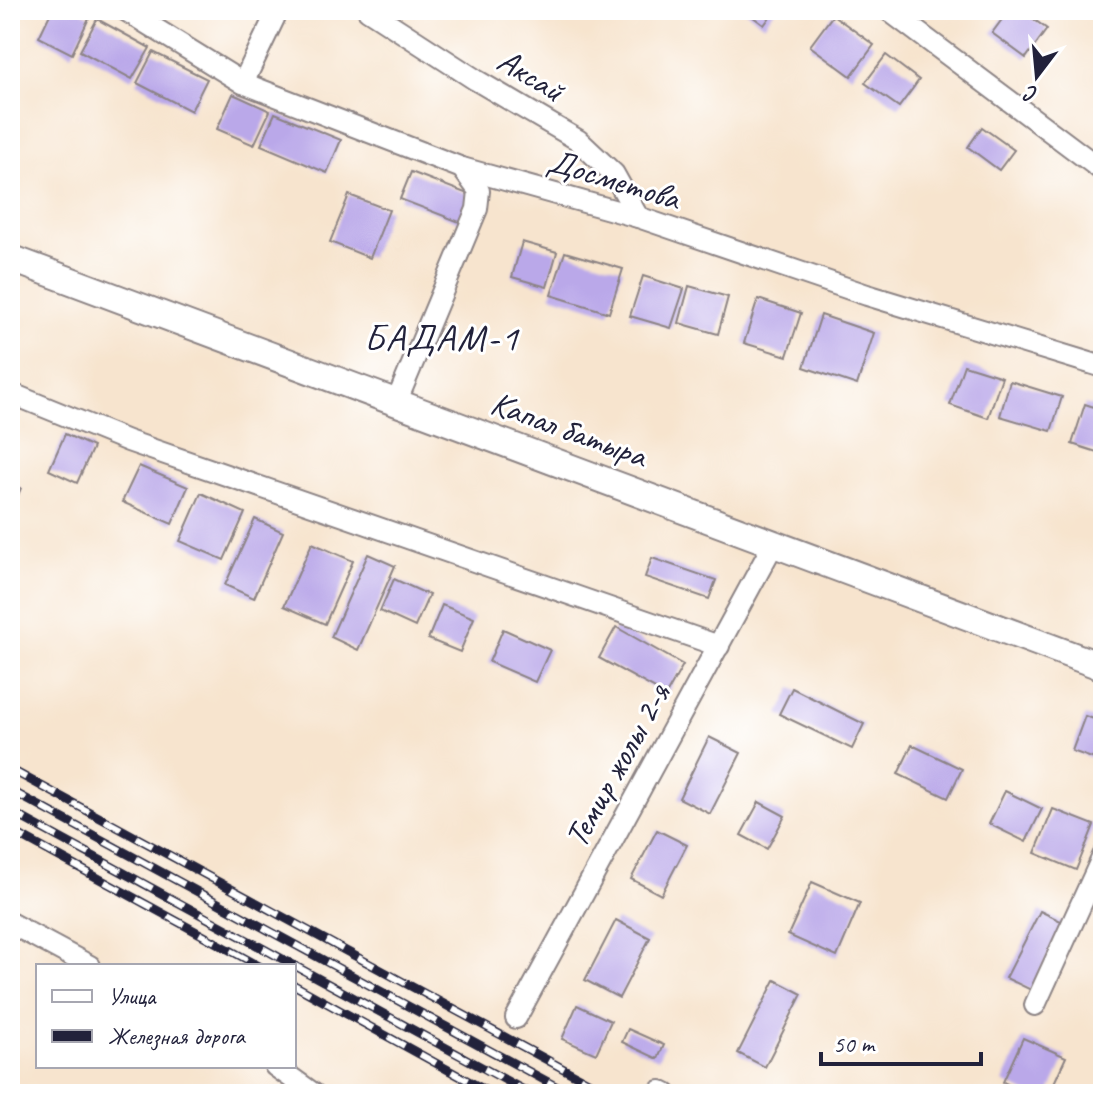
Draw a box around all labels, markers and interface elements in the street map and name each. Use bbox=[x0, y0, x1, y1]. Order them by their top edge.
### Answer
north arrow bbox=[997, 36, 1077, 116]
street label: Аксай bbox=[490, 38, 574, 112]
text: С bbox=[1020, 78, 1041, 109]
street label: Досметова bbox=[543, 139, 687, 220]
district label: БАДАМ-1 bbox=[364, 314, 520, 361]
street label: Капал батыра bbox=[485, 381, 655, 478]
street label: Темир жолы 2-я bbox=[554, 674, 680, 854]
legend bbox=[36, 964, 296, 1068]
text: Улица bbox=[108, 981, 157, 1011]
scale bar bbox=[821, 1016, 981, 1066]
text: Железная дорога bbox=[108, 1021, 246, 1051]
text: 50 m bbox=[833, 1029, 876, 1059]

